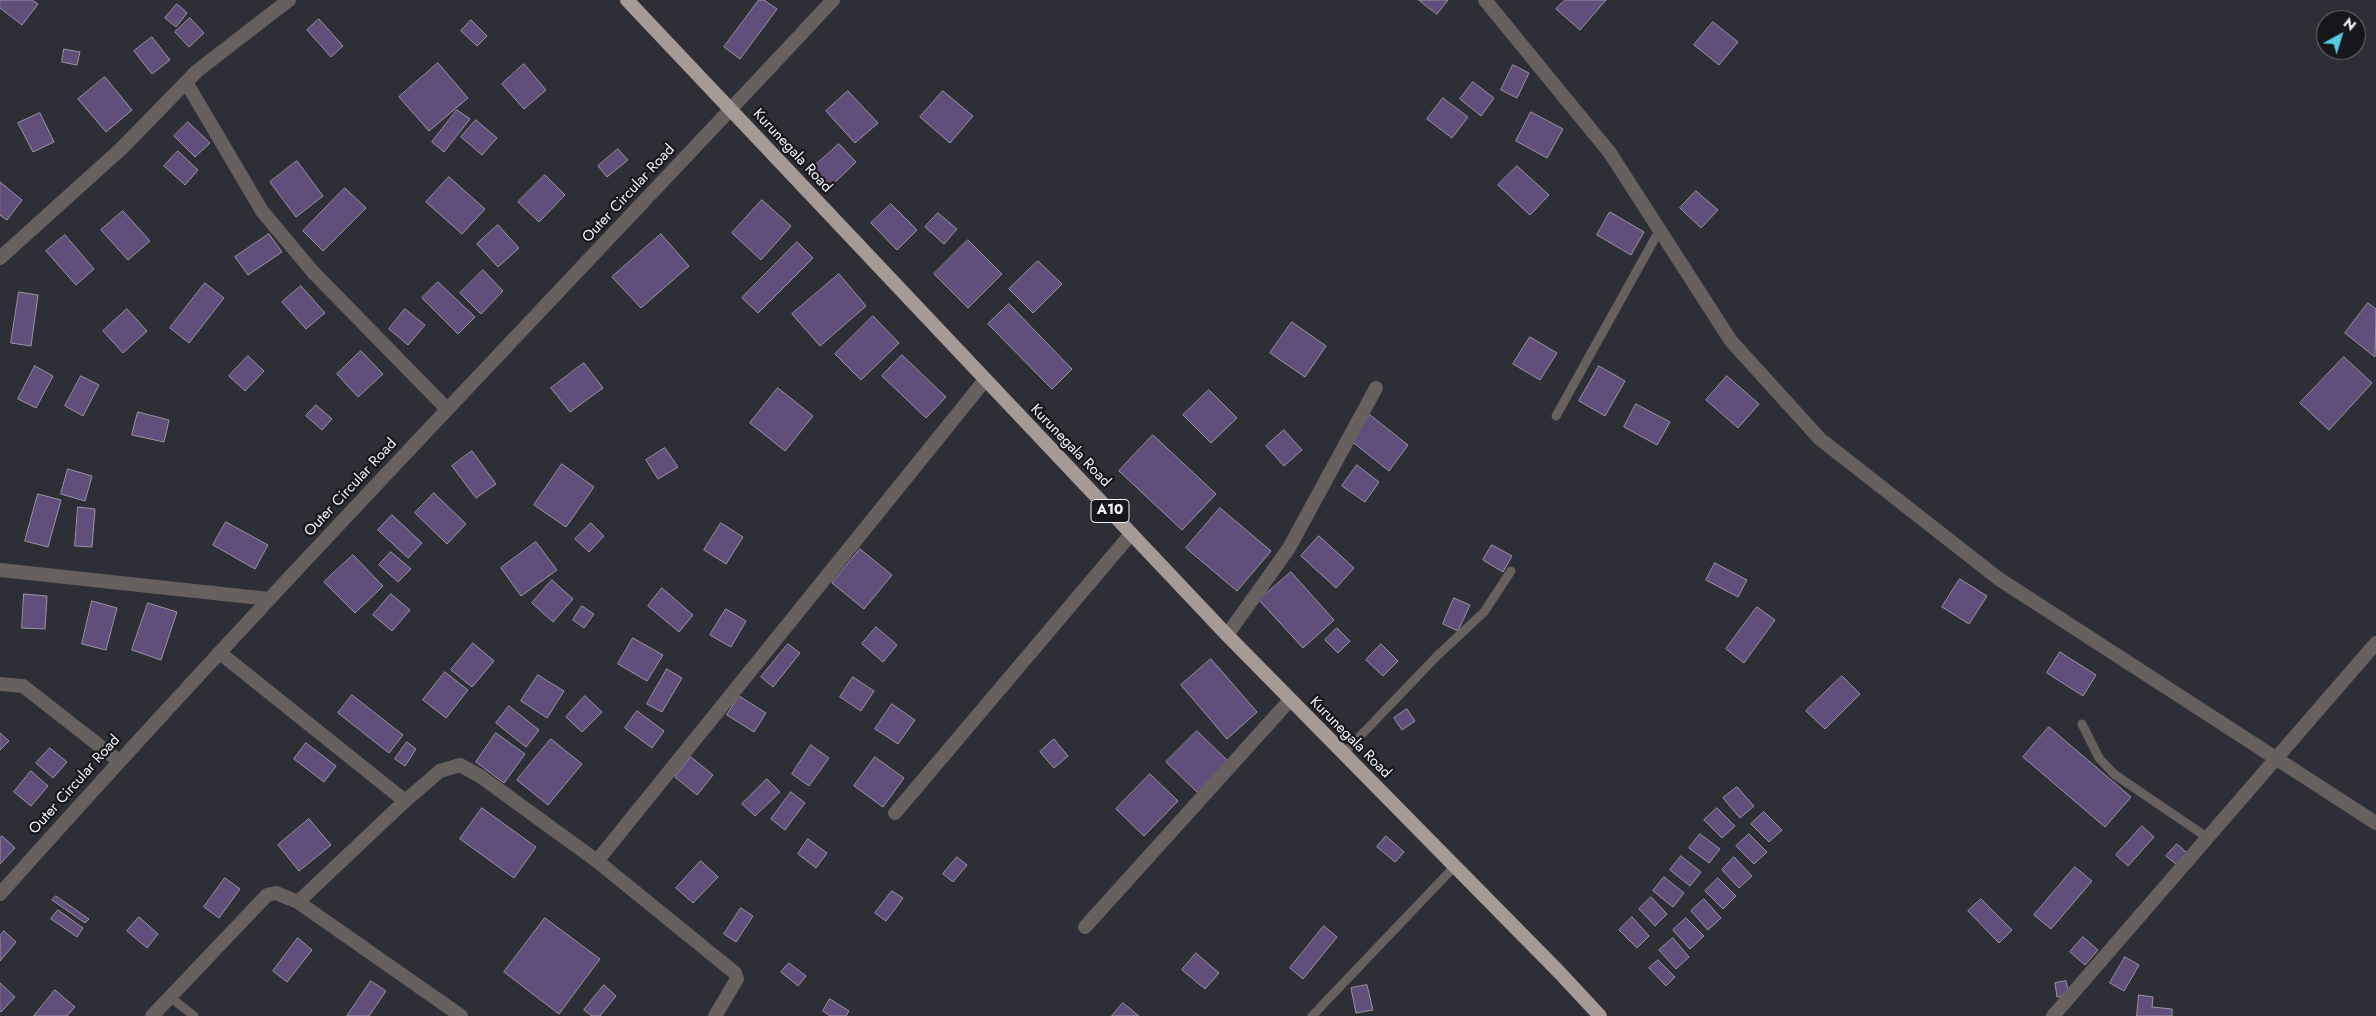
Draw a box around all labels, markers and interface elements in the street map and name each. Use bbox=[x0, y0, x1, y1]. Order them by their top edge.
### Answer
north arrow bbox=[2316, 10, 2366, 60]
text: N bbox=[2339, 13, 2360, 35]
street label: Kurunegala Road bbox=[749, 105, 835, 197]
street label: Outer Circular Road bbox=[579, 141, 679, 247]
street label: Kurunegala Road bbox=[1026, 401, 1114, 491]
street label: Outer Circular Road bbox=[301, 435, 401, 541]
road number: A10 bbox=[1091, 500, 1129, 522]
street label: Kurunegala Road bbox=[1306, 694, 1394, 782]
street label: Outer Circular Road bbox=[26, 732, 124, 838]

